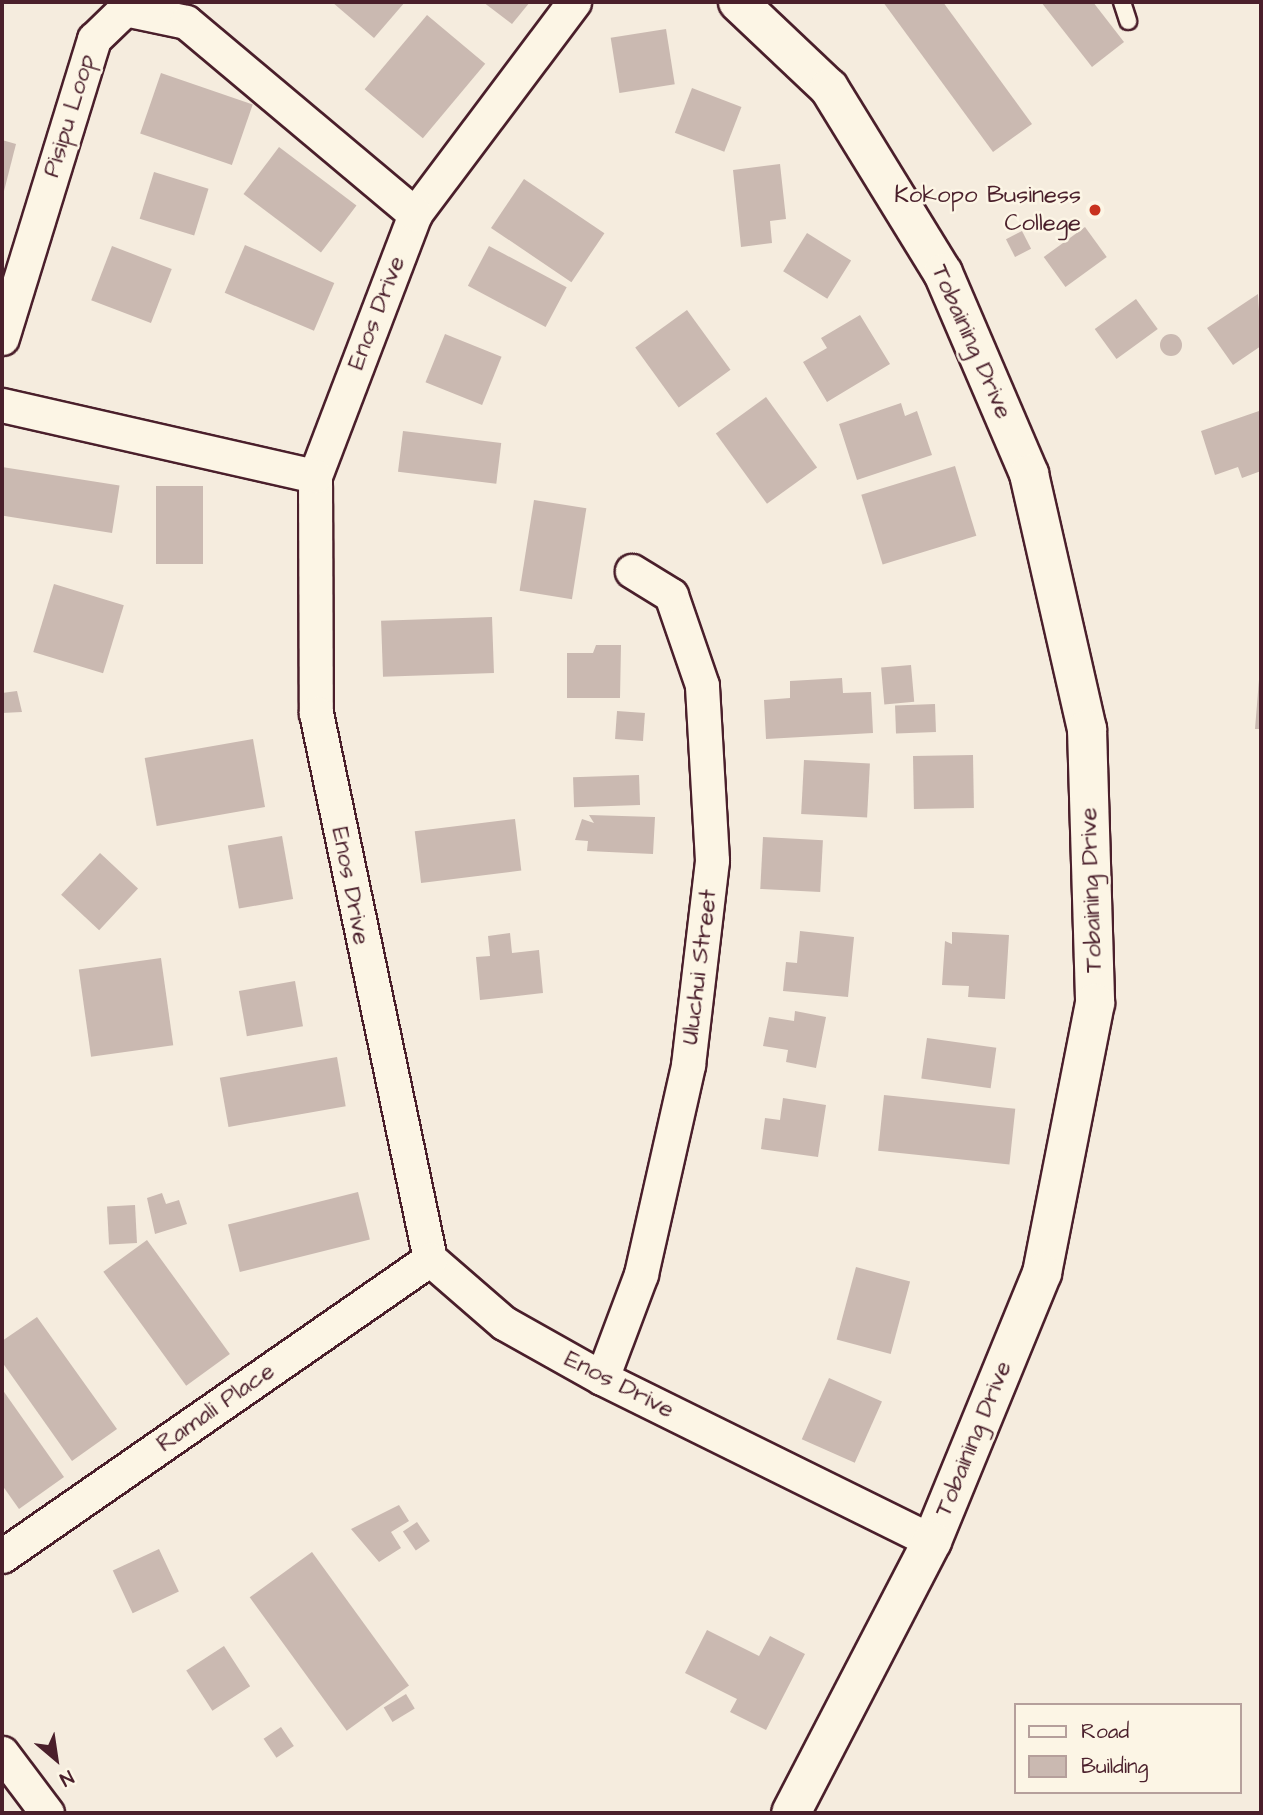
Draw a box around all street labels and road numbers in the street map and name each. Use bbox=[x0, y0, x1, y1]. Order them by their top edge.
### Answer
street label: Pisipu Loop bbox=[38, 51, 102, 181]
street label: Enos Drive bbox=[342, 252, 412, 374]
street label: Tobaining Drive bbox=[924, 261, 1018, 423]
street label: Tobaining Drive bbox=[1075, 807, 1109, 973]
street label: Enos Drive bbox=[324, 825, 376, 947]
street label: Uluchui Street bbox=[676, 888, 724, 1046]
street label: Enos Drive bbox=[559, 1345, 679, 1425]
street label: Ramali Place bbox=[152, 1357, 280, 1459]
street label: Tobaining Drive bbox=[930, 1357, 1018, 1521]

